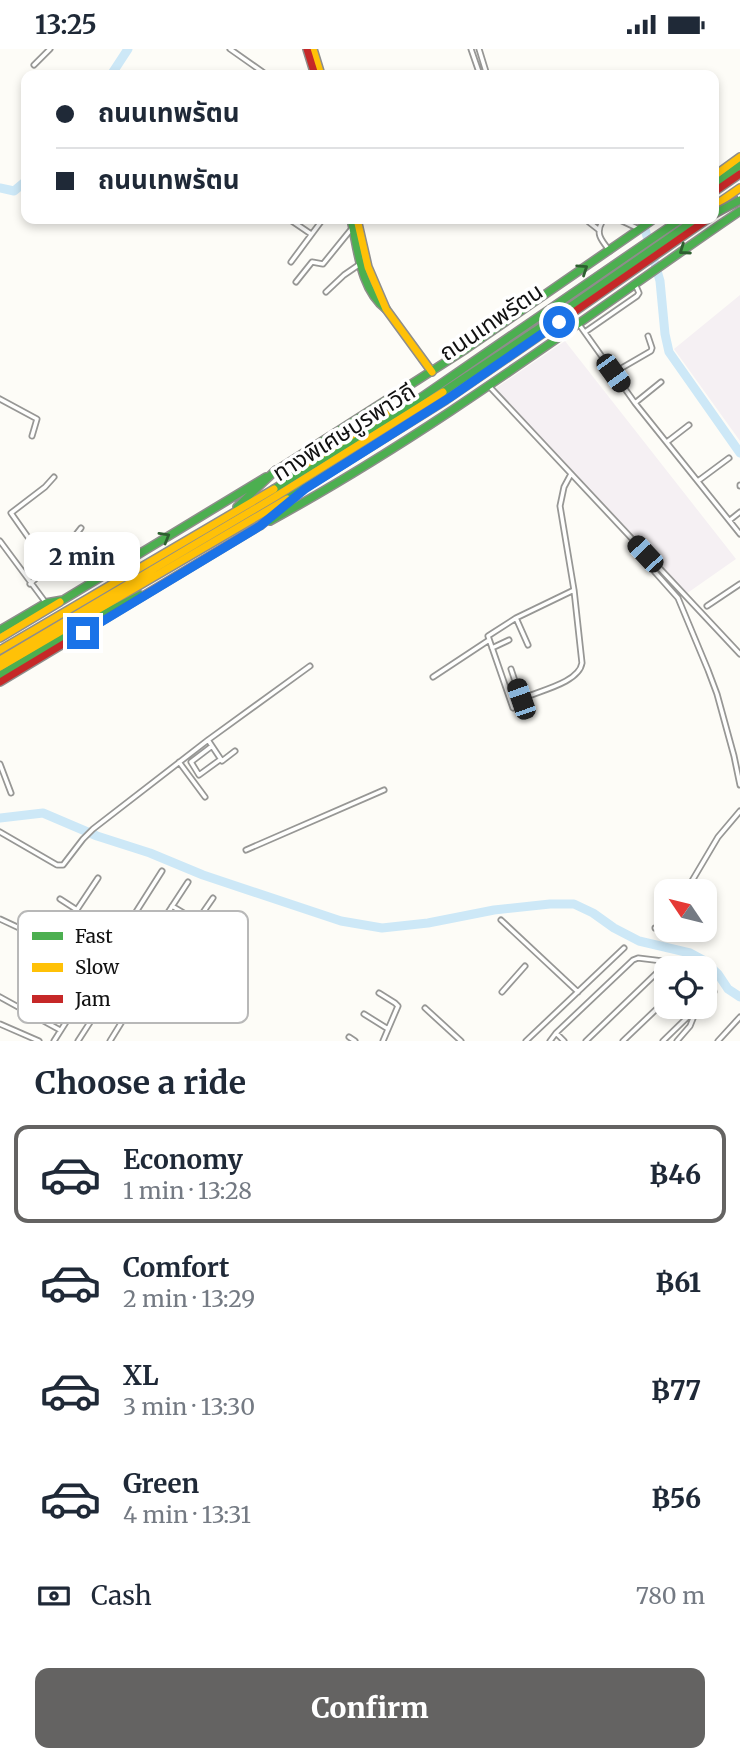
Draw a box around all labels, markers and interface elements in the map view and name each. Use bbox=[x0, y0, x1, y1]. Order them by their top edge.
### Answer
text: 13:25 bbox=[35, 8, 97, 41]
text: ถนนเทพรัตน bbox=[98, 96, 240, 129]
text: ถนนเทพรัตน bbox=[98, 163, 240, 196]
one-way arrow bbox=[679, 242, 692, 254]
one-way arrow bbox=[576, 264, 589, 277]
street label: ถนนเทพรัตน bbox=[433, 276, 548, 367]
route start bbox=[543, 306, 575, 338]
car bbox=[593, 350, 634, 396]
street label: ทางพิเศษบูรพาวิถี bbox=[267, 376, 421, 488]
callout: 2 min bbox=[25, 531, 141, 581]
car bbox=[623, 531, 668, 577]
one-way arrow bbox=[158, 532, 171, 545]
text: 2 min bbox=[49, 542, 115, 571]
route end bbox=[67, 617, 99, 649]
car bbox=[505, 676, 538, 722]
north arrow bbox=[654, 879, 718, 941]
map controls bbox=[654, 879, 717, 1019]
legend bbox=[18, 911, 248, 1023]
text: Fast bbox=[75, 924, 113, 948]
text: Slow bbox=[75, 955, 120, 979]
button: locate bbox=[654, 956, 717, 1019]
text: Jam bbox=[74, 987, 111, 1011]
text: Choose a ride bbox=[35, 1063, 246, 1103]
icon: car bbox=[39, 1143, 102, 1206]
text: Economy bbox=[123, 1143, 243, 1176]
text: ฿46 bbox=[649, 1158, 701, 1191]
text: 1 min · 13:28 bbox=[123, 1176, 252, 1205]
icon: car bbox=[39, 1251, 102, 1314]
text: Comfort bbox=[123, 1251, 229, 1284]
text: ฿61 bbox=[655, 1266, 701, 1299]
text: 2 min · 13:29 bbox=[123, 1284, 255, 1313]
icon: car bbox=[39, 1359, 102, 1422]
text: XL bbox=[123, 1359, 159, 1392]
text: ฿77 bbox=[651, 1374, 701, 1407]
text: 3 min · 13:30 bbox=[123, 1392, 255, 1421]
icon: car bbox=[39, 1467, 102, 1530]
text: Green bbox=[123, 1467, 199, 1500]
text: ฿56 bbox=[652, 1482, 701, 1515]
text: 4 min · 13:31 bbox=[123, 1500, 251, 1529]
icon: cash bbox=[35, 1577, 73, 1615]
text: Cash bbox=[91, 1579, 152, 1612]
text: 780 m bbox=[636, 1581, 705, 1610]
button: Confirm bbox=[35, 1668, 705, 1748]

